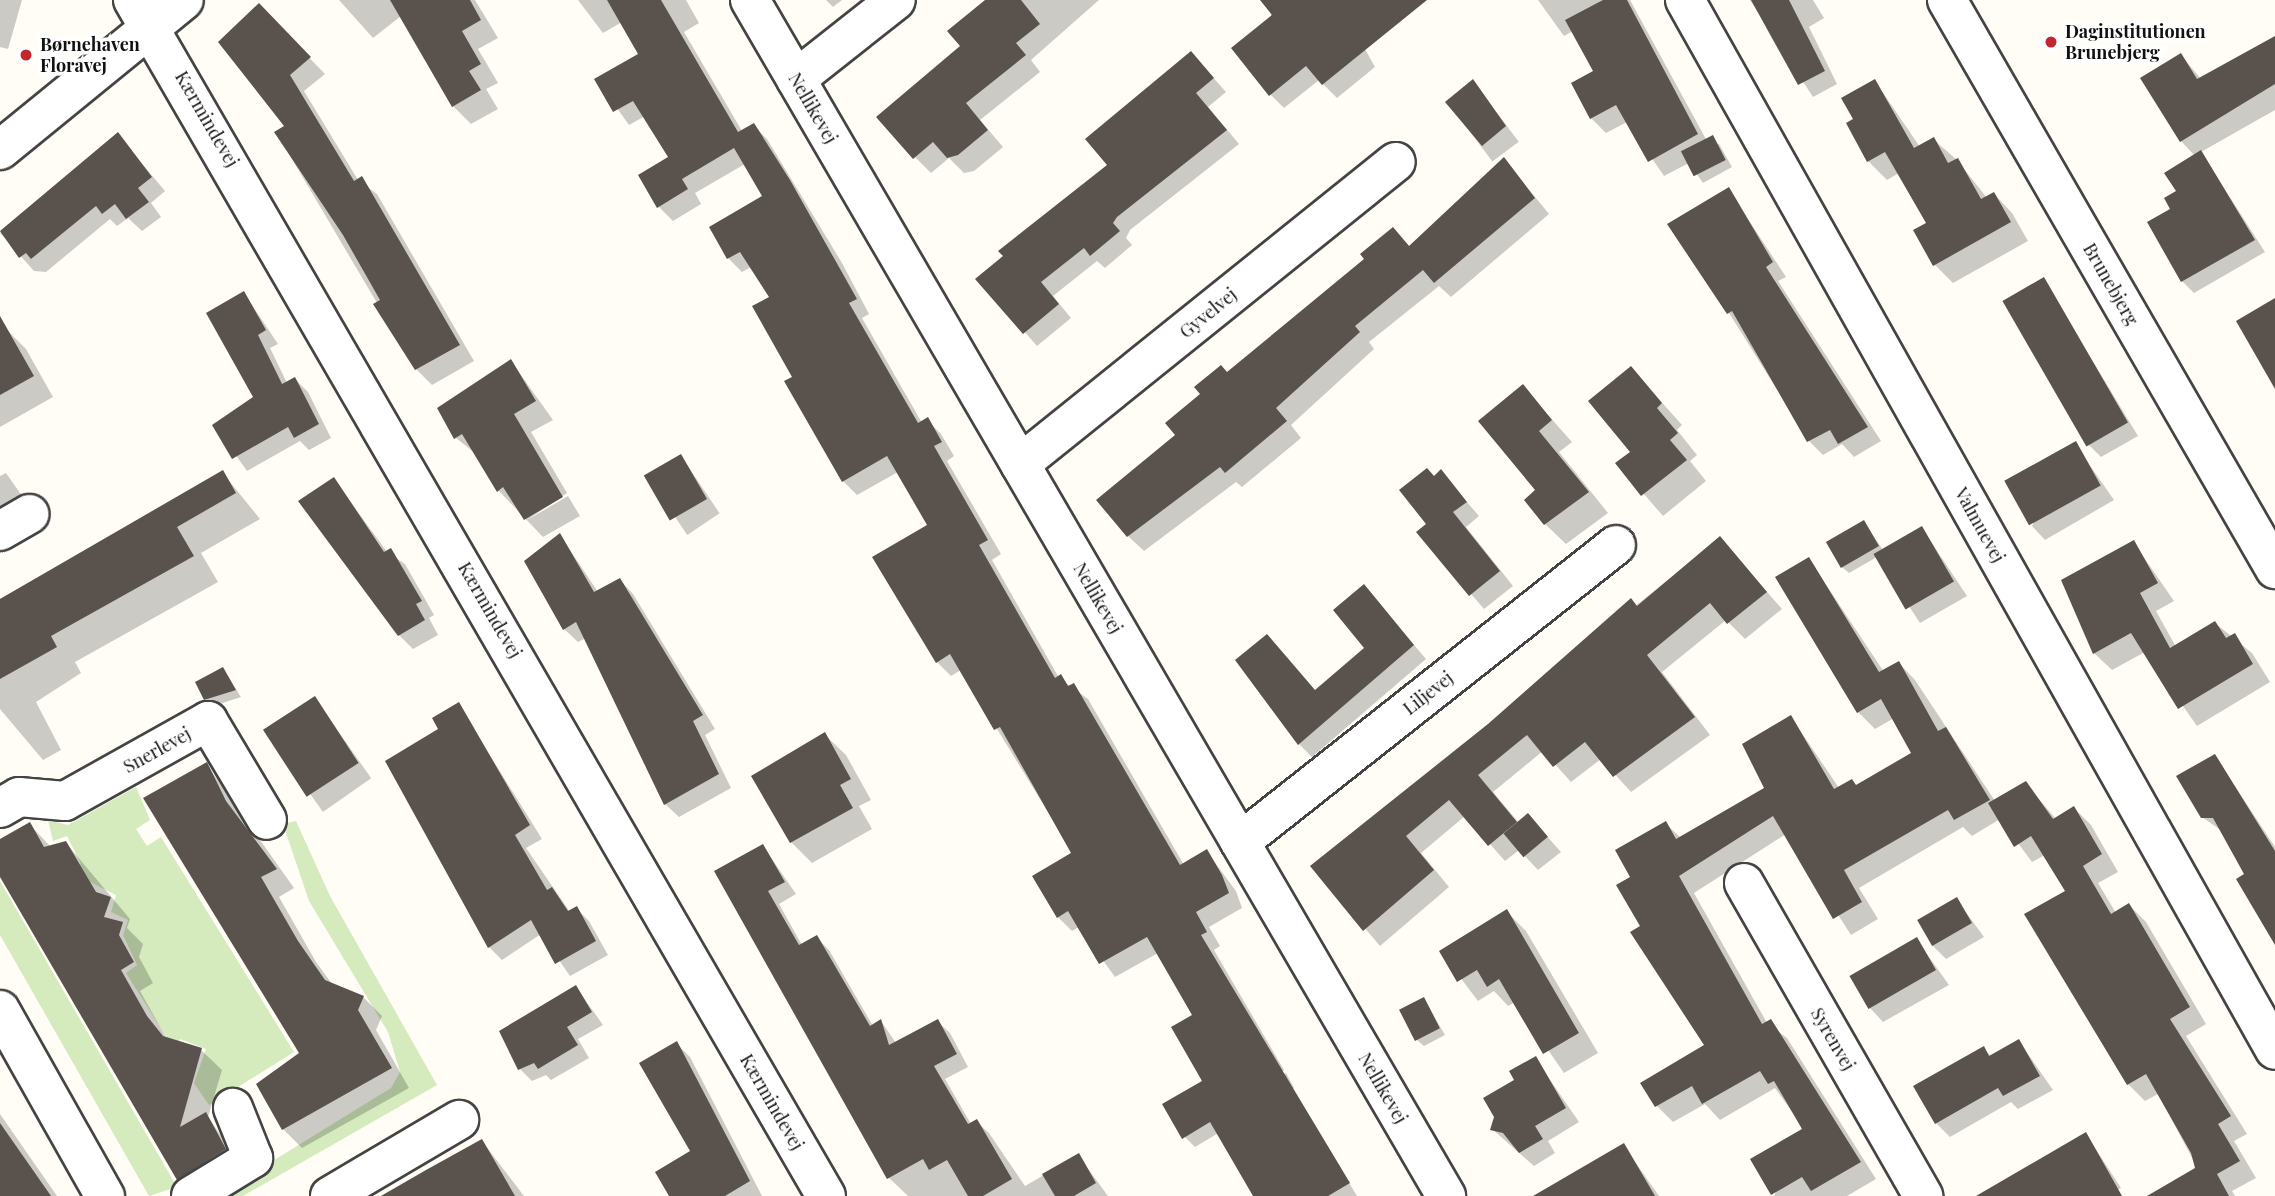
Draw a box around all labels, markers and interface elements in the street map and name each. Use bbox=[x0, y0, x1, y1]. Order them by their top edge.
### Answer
place label: Daginstitutionen Brunebjerg bbox=[2065, 21, 2206, 64]
place label: Børnehaven Floravej bbox=[40, 34, 140, 76]
marker: Daginstitutionen Brunebjerg bbox=[2043, 34, 2059, 50]
marker: Børnehaven Floravej bbox=[18, 47, 34, 63]
street label: Kærmindevej bbox=[171, 67, 243, 171]
street label: Nellikevej bbox=[784, 69, 842, 147]
street label: Brunebjerg bbox=[2079, 239, 2143, 329]
street label: Gyvelvej bbox=[1175, 283, 1241, 343]
street label: Valmuevej bbox=[1951, 484, 2009, 566]
street label: Kærmindevej bbox=[454, 558, 526, 662]
street label: Nellikevej bbox=[1069, 559, 1127, 637]
street label: Liljevej bbox=[1399, 667, 1457, 719]
street label: Snerlevej bbox=[119, 723, 195, 777]
street label: Syrenvej bbox=[1806, 1004, 1860, 1074]
street label: Nellikevej bbox=[1354, 1049, 1412, 1127]
street label: Kærmindevej bbox=[736, 1050, 808, 1154]

